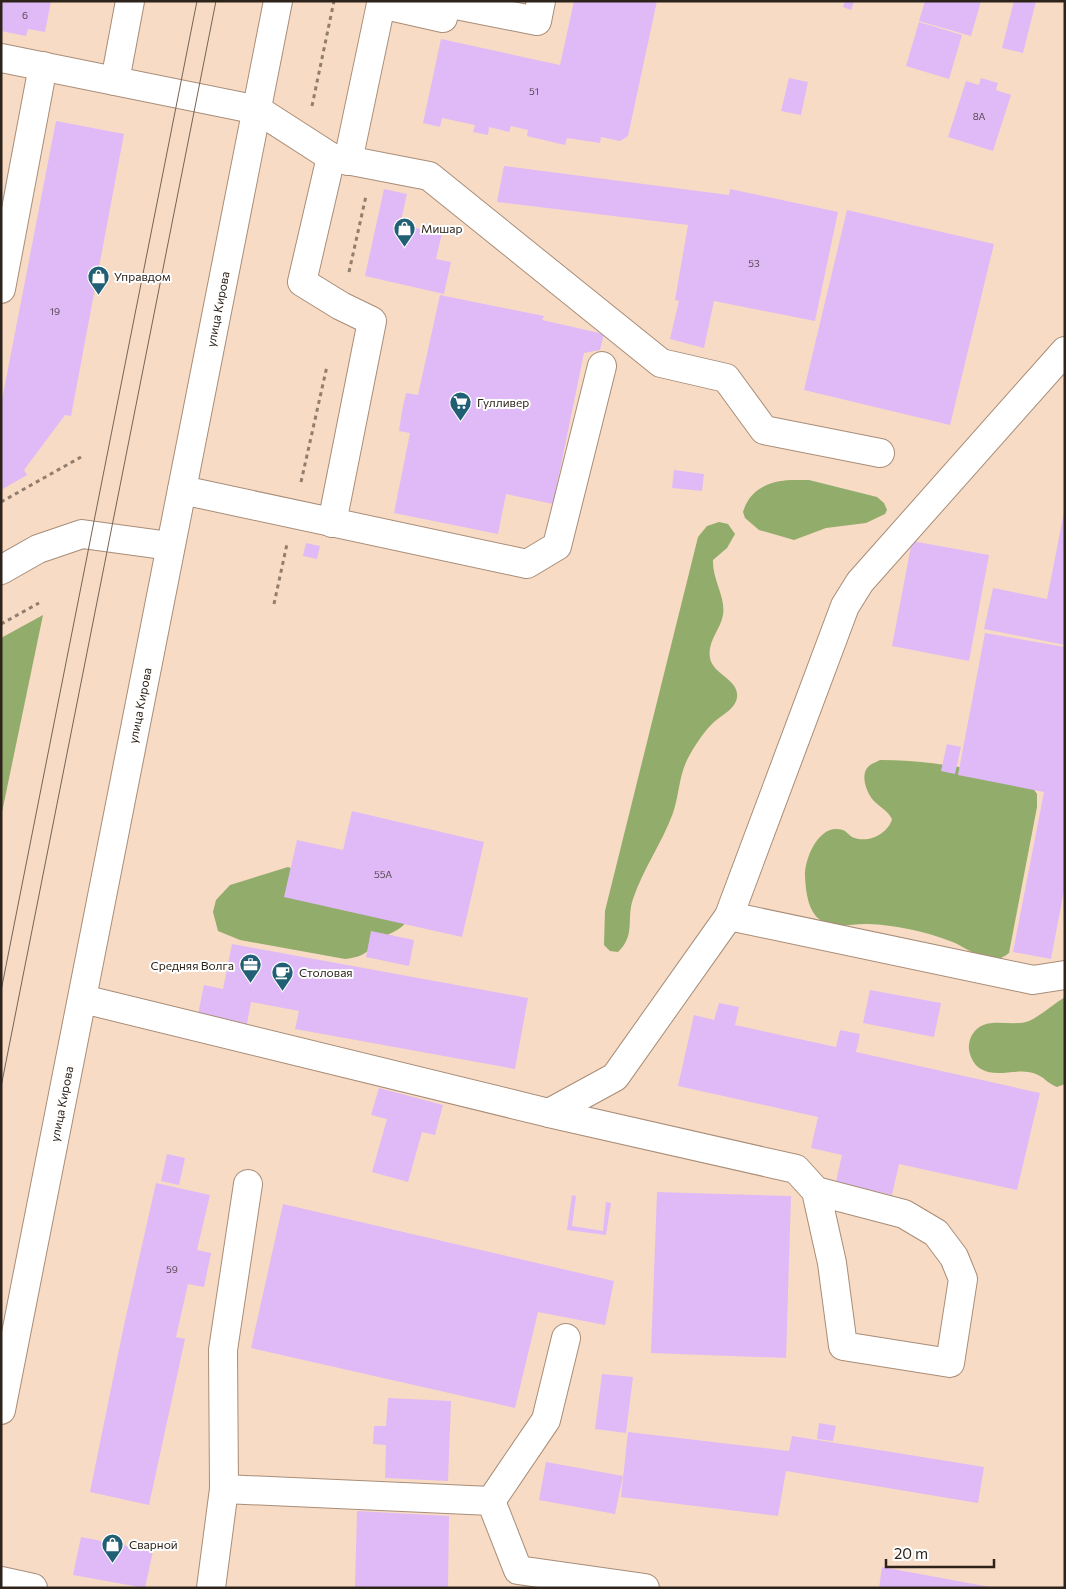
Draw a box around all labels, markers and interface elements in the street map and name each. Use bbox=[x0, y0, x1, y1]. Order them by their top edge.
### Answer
house number: 6 bbox=[22, 9, 28, 21]
house number: 51 bbox=[529, 85, 539, 97]
house number: 8А bbox=[973, 110, 985, 122]
shop icon: Мишар bbox=[393, 216, 417, 247]
place label: Мишар bbox=[421, 221, 463, 235]
house number: 53 bbox=[748, 257, 760, 269]
shop icon: Управдом bbox=[86, 264, 110, 295]
place label: Управдом bbox=[114, 269, 171, 283]
street label: улица Кирова bbox=[203, 270, 232, 348]
house number: 19 bbox=[50, 305, 60, 317]
supermarket icon: Гулливер bbox=[449, 390, 473, 421]
place label: Гулливер bbox=[477, 395, 529, 409]
street label: улица Кирова bbox=[125, 666, 154, 745]
house number: 55А bbox=[374, 868, 392, 880]
office icon: Средняя Волга bbox=[238, 953, 262, 984]
place label: Средняя Волга bbox=[150, 958, 234, 972]
cafe icon: Столовая bbox=[271, 960, 295, 991]
place label: Столовая bbox=[299, 965, 353, 979]
street label: улица Кирова bbox=[47, 1065, 75, 1143]
house number: 59 bbox=[166, 1263, 178, 1275]
shop icon: Сварной bbox=[101, 1532, 125, 1563]
scale bar bbox=[886, 1536, 994, 1568]
place label: Сварной bbox=[129, 1537, 178, 1551]
text: 20 m bbox=[894, 1544, 928, 1562]

